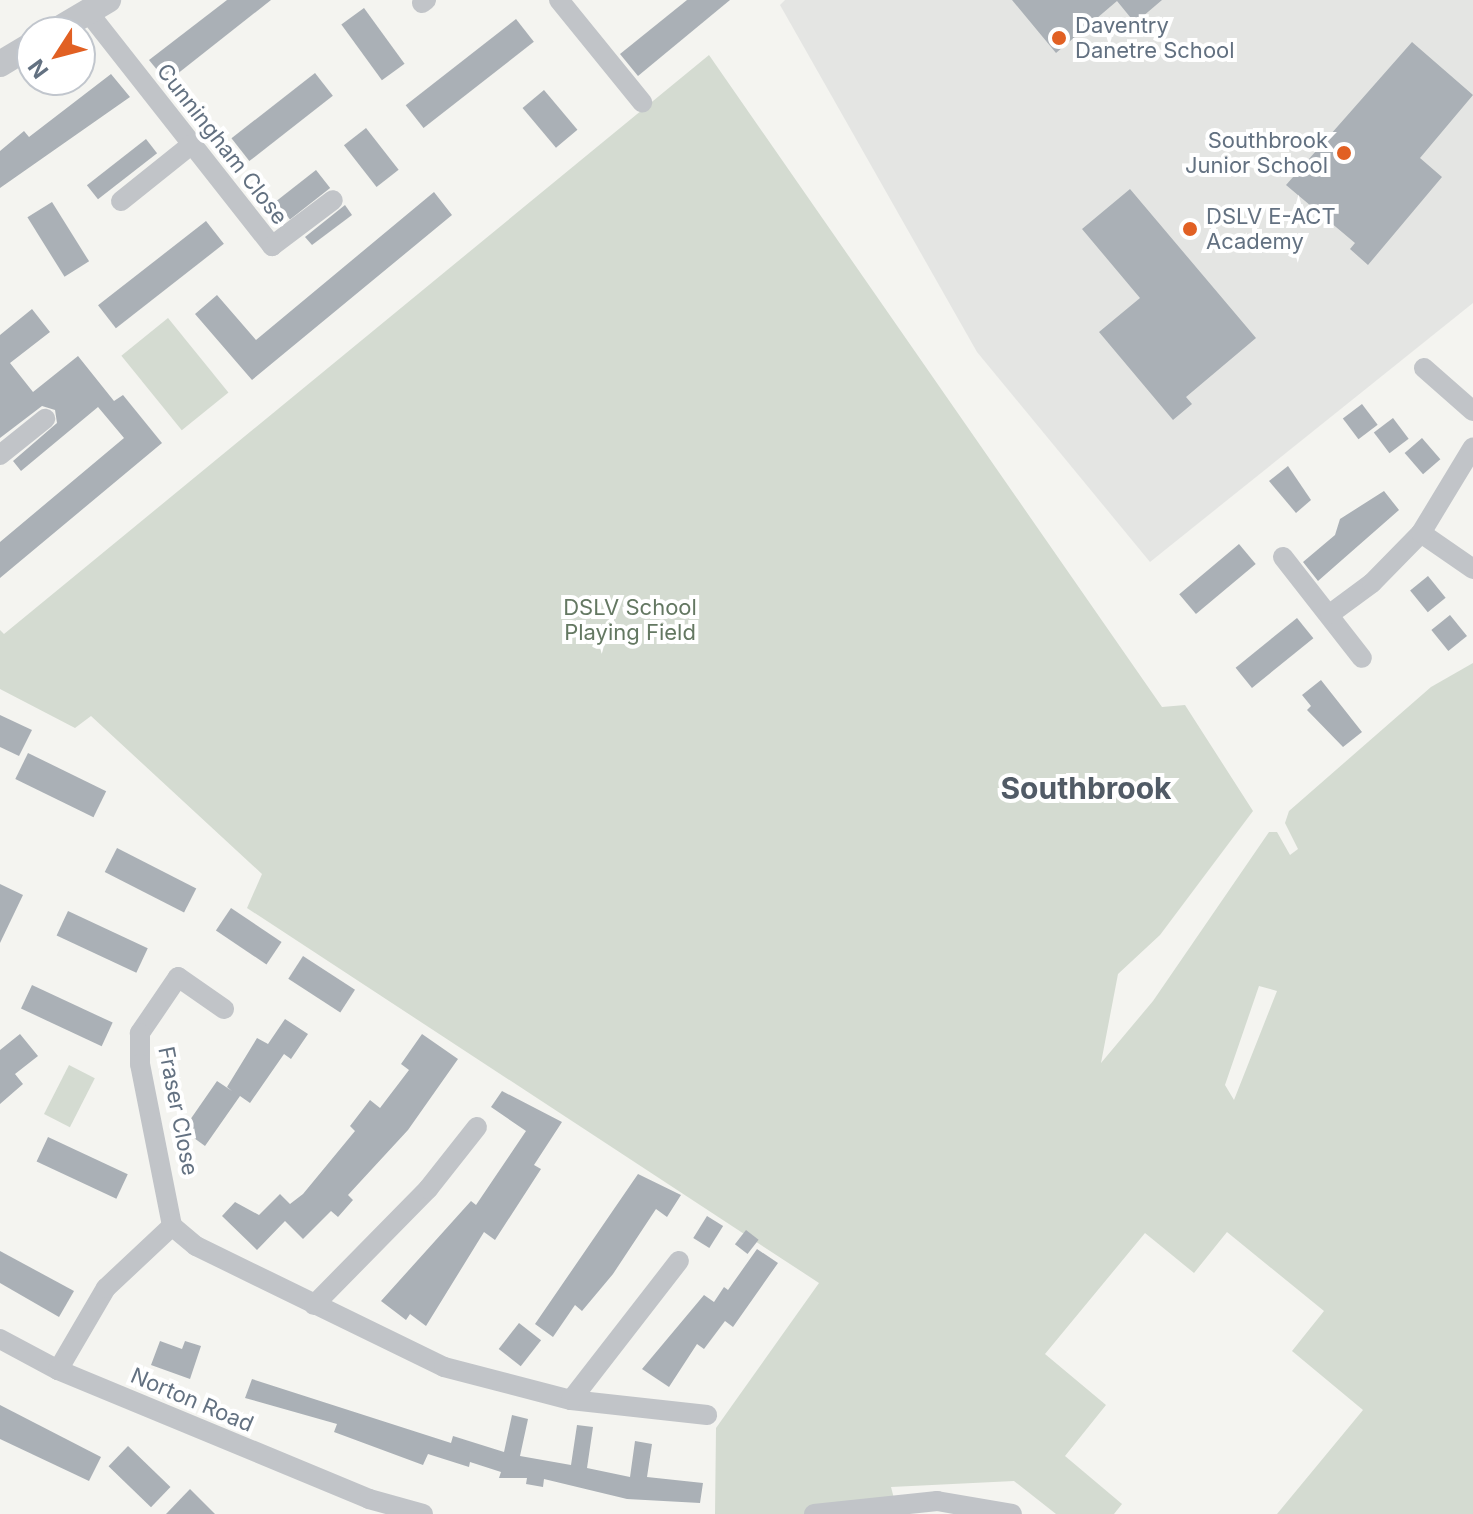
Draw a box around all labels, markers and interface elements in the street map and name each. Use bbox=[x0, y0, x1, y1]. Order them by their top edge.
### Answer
place label: Daventry Danetre School bbox=[1075, 12, 1235, 64]
north arrow bbox=[16, 16, 96, 96]
marker: Daventry Danetre School bbox=[1050, 29, 1068, 47]
text: N bbox=[23, 55, 54, 83]
street label: Cunningham Close bbox=[151, 58, 293, 230]
place label: Southbrook Junior School bbox=[1185, 127, 1328, 178]
marker: Southbrook Junior School bbox=[1335, 144, 1353, 162]
place label: DSLV E-ACT Academy bbox=[1206, 203, 1336, 254]
marker: DSLV E-ACT Academy bbox=[1181, 220, 1199, 238]
park label: DSLV School Playing Field bbox=[563, 594, 697, 646]
district label: Southbrook bbox=[1000, 770, 1172, 806]
street label: Fraser Close bbox=[153, 1044, 203, 1178]
street label: Norton Road bbox=[127, 1362, 257, 1438]

